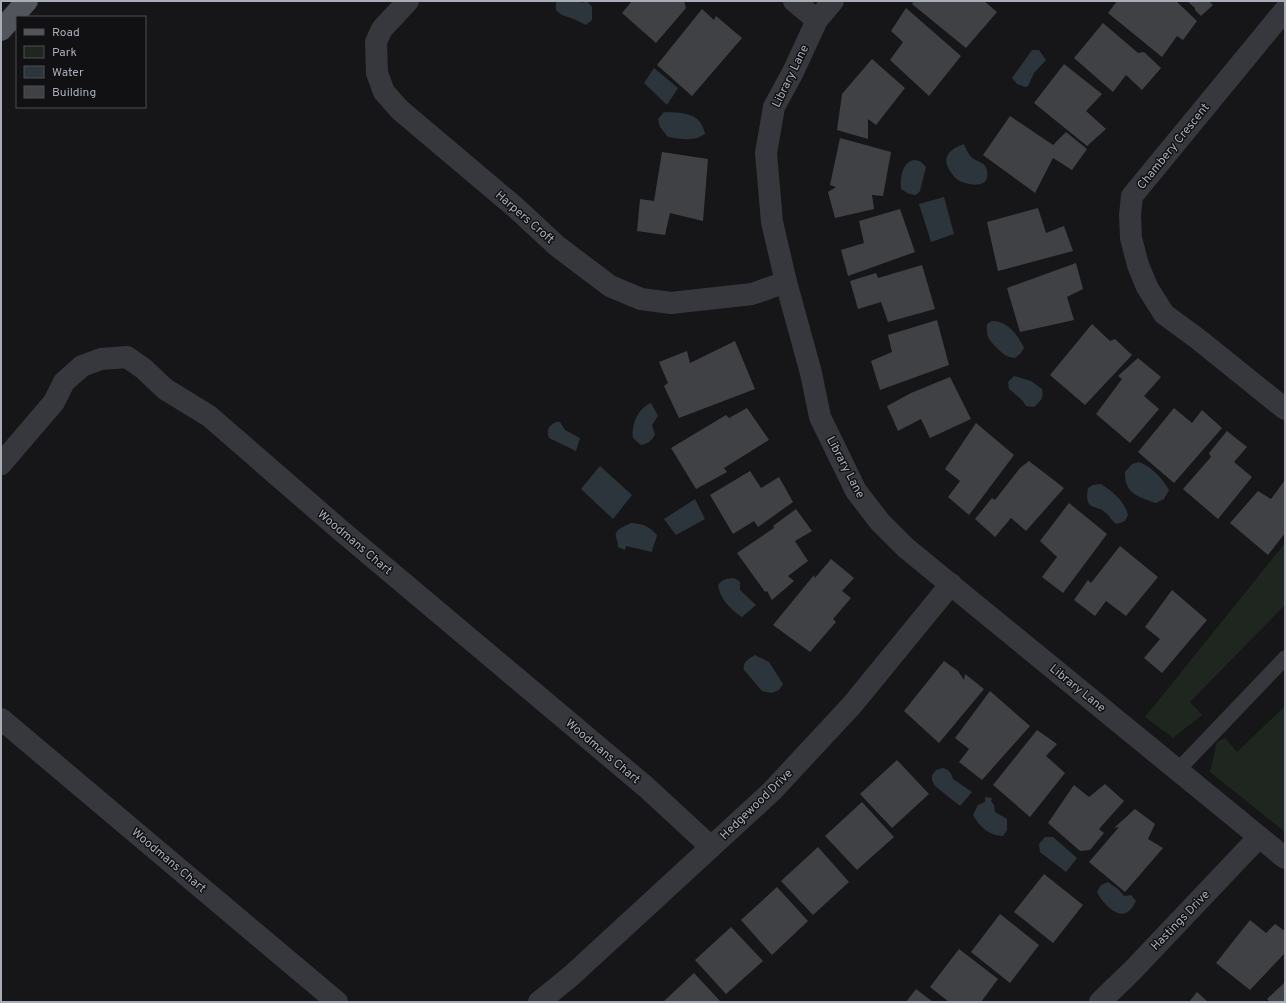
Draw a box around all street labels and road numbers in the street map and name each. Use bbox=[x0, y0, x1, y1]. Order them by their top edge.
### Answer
street label: Library Lane bbox=[769, 42, 813, 110]
street label: Chambery Crescent bbox=[1134, 100, 1213, 193]
street label: Harpers Croft bbox=[492, 188, 557, 248]
street label: Library Lane bbox=[822, 434, 868, 501]
street label: Woodmans Chart bbox=[314, 507, 395, 579]
street label: Library Lane bbox=[1046, 661, 1109, 716]
street label: Woodmans Chart bbox=[562, 716, 643, 788]
street label: Hedgewood Drive bbox=[717, 766, 796, 844]
street label: Woodmans Chart bbox=[128, 825, 209, 897]
street label: Hastings Drive bbox=[1148, 887, 1213, 954]

